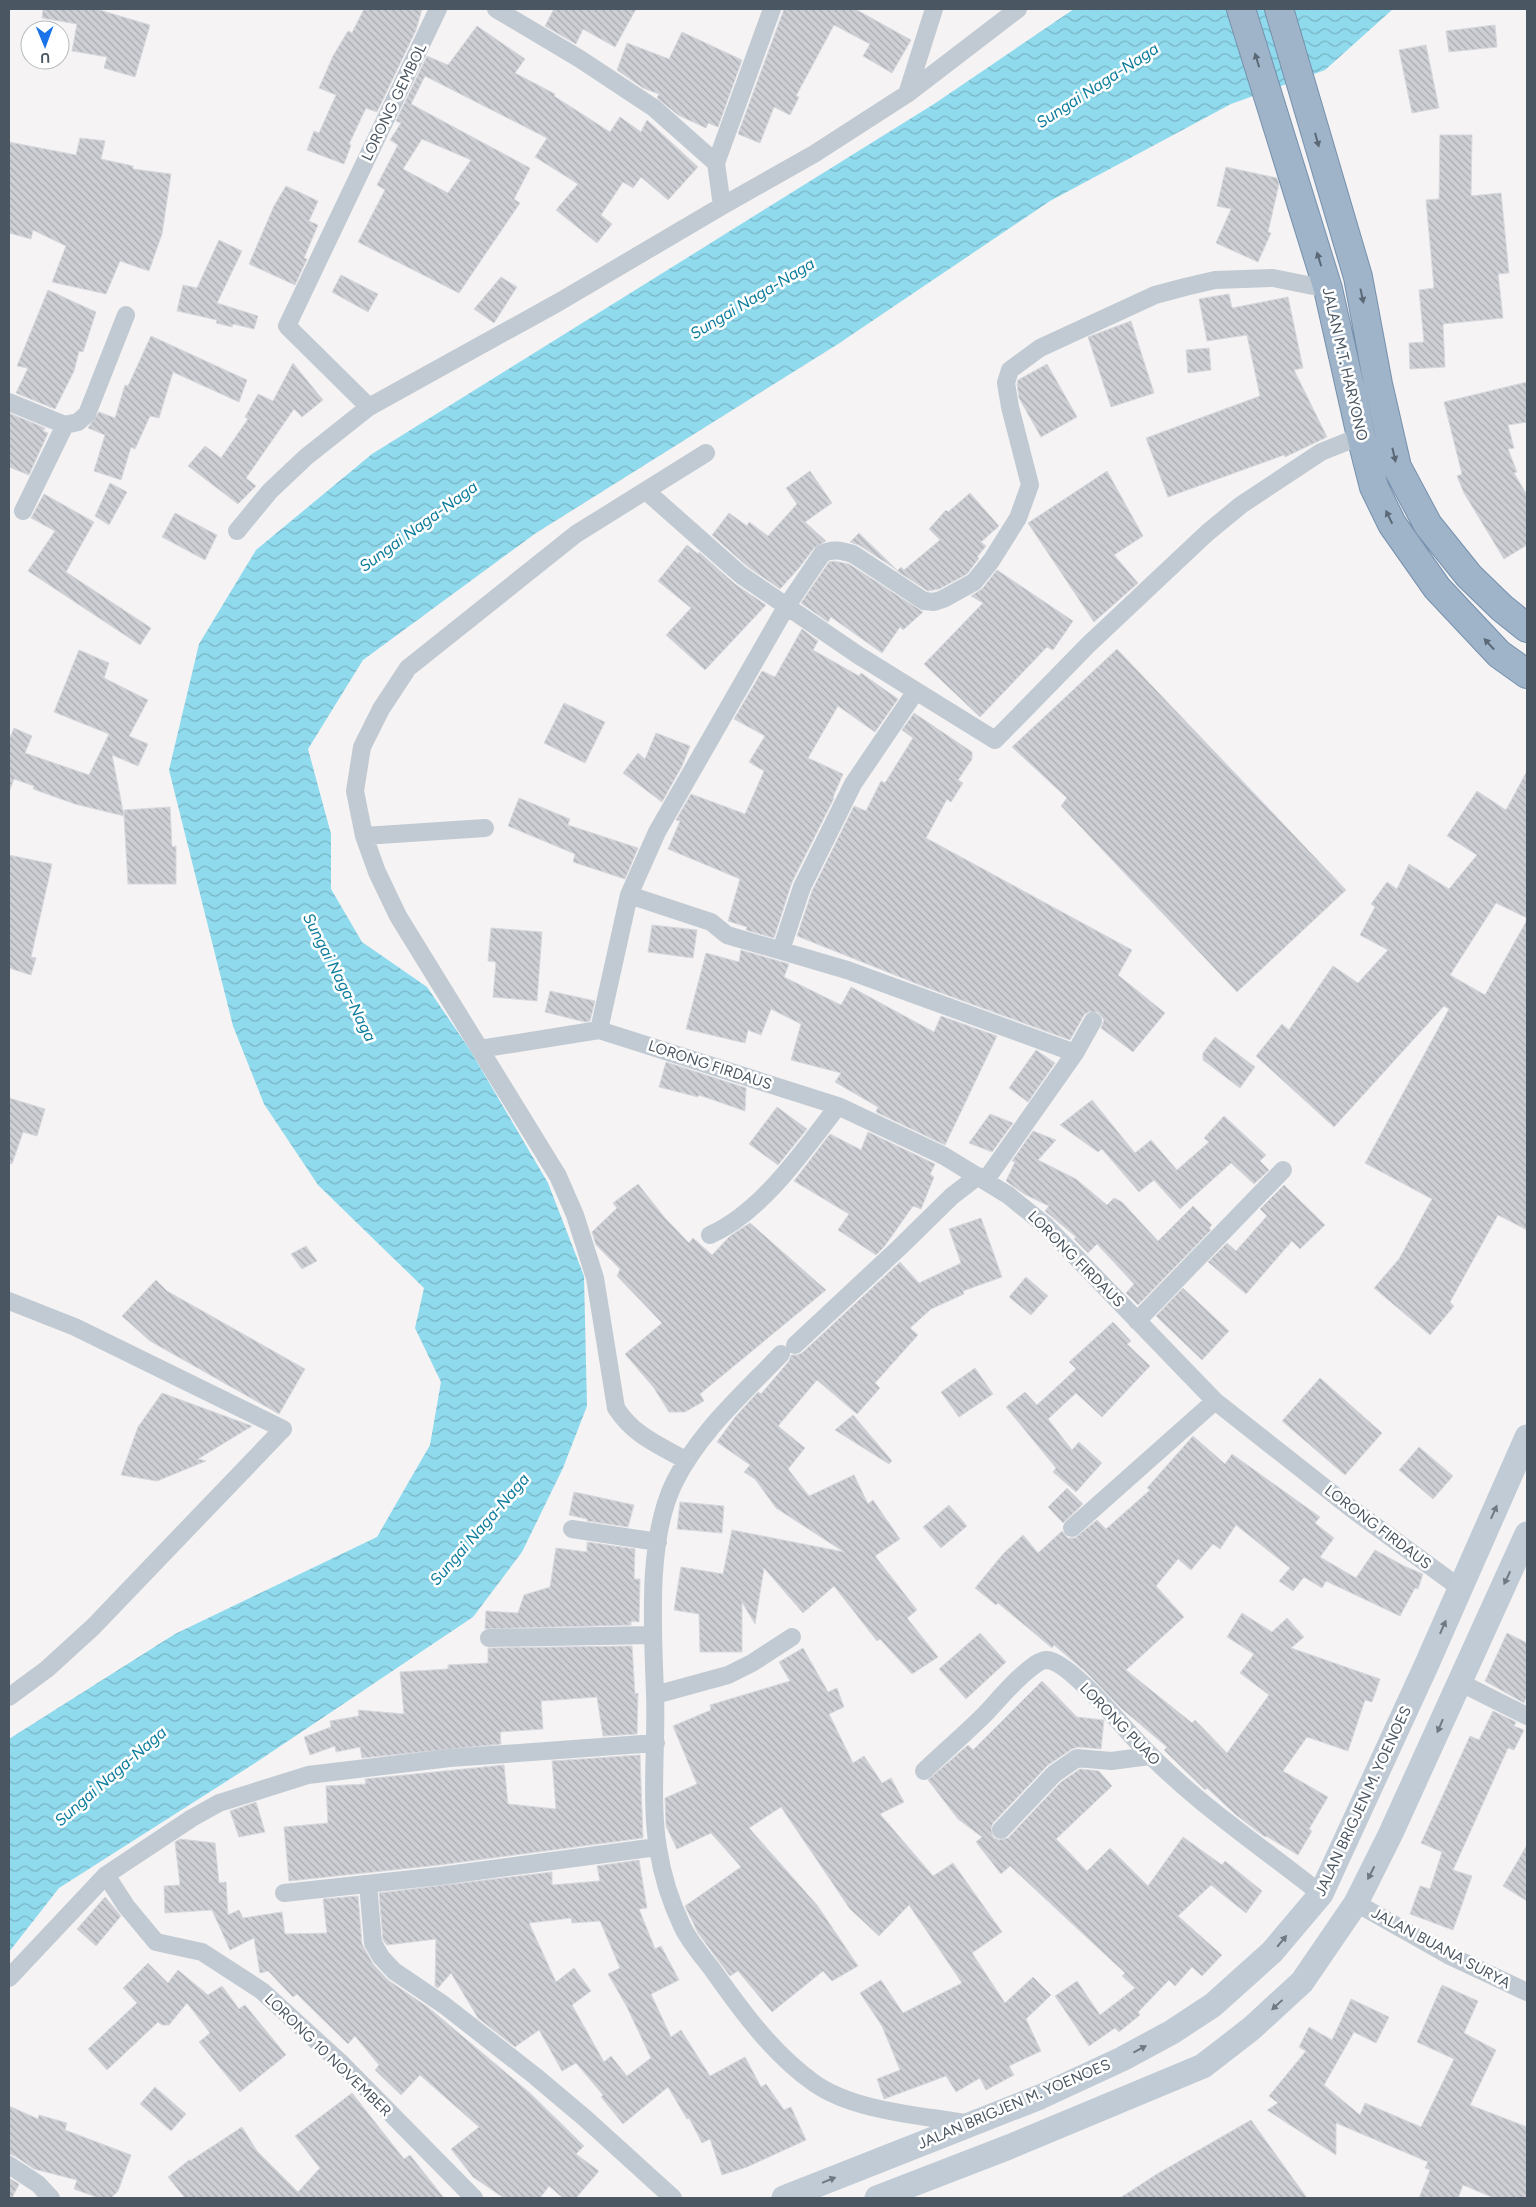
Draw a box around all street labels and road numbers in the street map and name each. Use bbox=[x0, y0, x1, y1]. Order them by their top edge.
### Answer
street label: LORONG GEMBOL bbox=[358, 40, 430, 164]
street label: JALAN M.T. HARYONO bbox=[1319, 286, 1371, 442]
street label: LORONG FIRDAUS bbox=[646, 1037, 774, 1093]
street label: LORONG FIRDAUS bbox=[1024, 1207, 1128, 1311]
street label: LORONG FIRDAUS bbox=[1321, 1481, 1435, 1573]
street label: LORONG PUAO bbox=[1076, 1679, 1164, 1769]
street label: JALAN BRIGJEN M. YOENOES bbox=[1311, 1703, 1415, 1899]
street label: JALAN BUANA SURYA bbox=[1368, 1904, 1514, 1992]
street label: LORONG 10 NOVEMBER bbox=[261, 1990, 395, 2120]
street label: JALAN BRIGJEN M. YOENOES bbox=[915, 2055, 1113, 2153]

